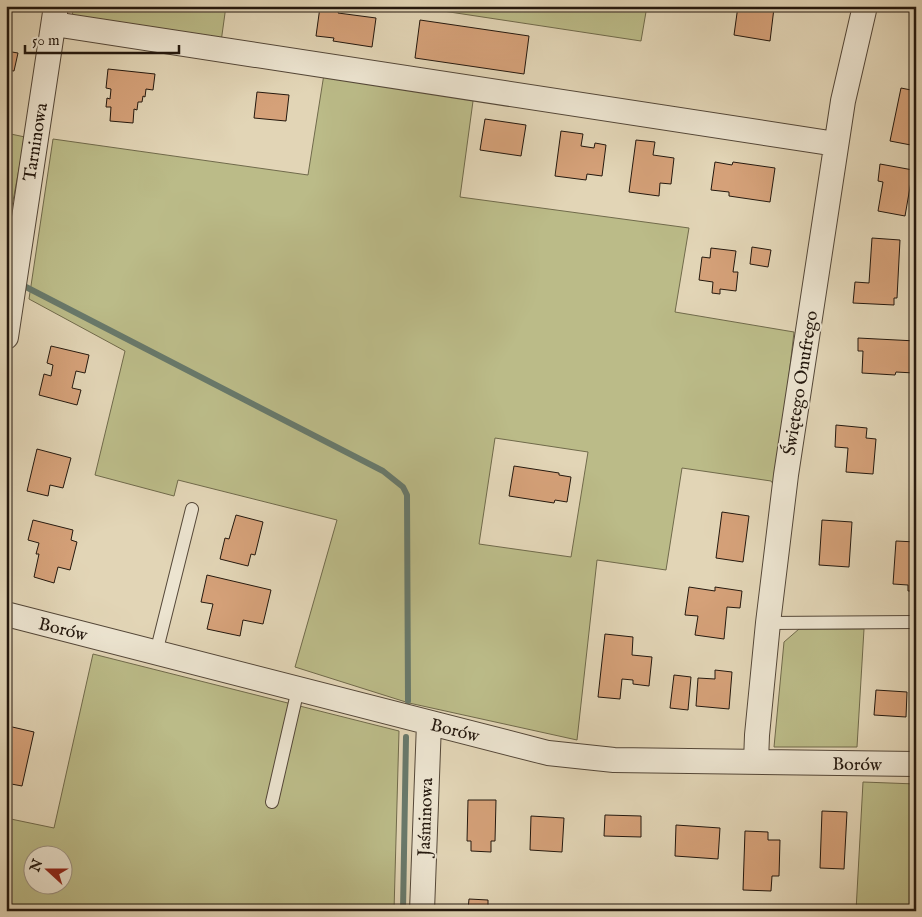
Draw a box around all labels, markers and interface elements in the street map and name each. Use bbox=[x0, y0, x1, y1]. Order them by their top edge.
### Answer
scale bar bbox=[25, 22, 179, 54]
text: 50 m bbox=[32, 31, 60, 50]
street label: Tarninowa bbox=[19, 101, 54, 183]
street label: Świętego Onufrego bbox=[777, 309, 824, 457]
street label: Borów bbox=[36, 613, 91, 648]
street label: Borów bbox=[428, 714, 483, 749]
street label: Borów bbox=[832, 754, 883, 777]
street label: Jaśminowa bbox=[414, 777, 439, 859]
north arrow bbox=[22, 844, 72, 894]
text: N bbox=[26, 857, 47, 876]

